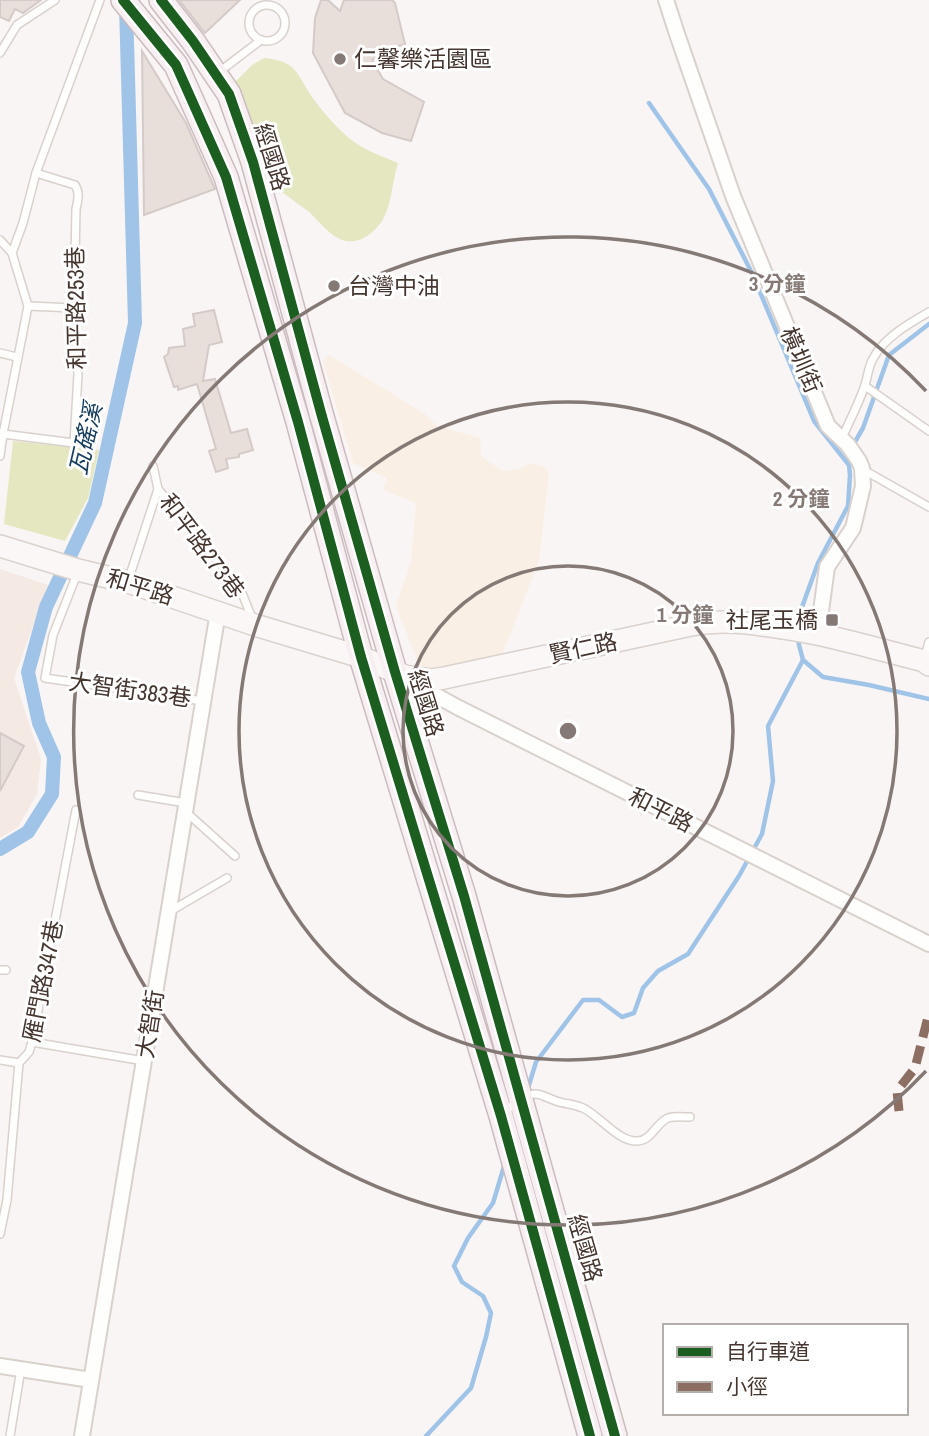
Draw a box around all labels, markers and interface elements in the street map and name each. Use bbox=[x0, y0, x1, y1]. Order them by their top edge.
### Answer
place label: 仁馨樂活園區 bbox=[354, 43, 492, 74]
marker: 仁馨樂活園區 bbox=[332, 51, 348, 67]
street label: 經國路 bbox=[248, 119, 297, 194]
street label: 和平路253巷 bbox=[59, 246, 92, 370]
text: 3 分鐘 bbox=[749, 269, 805, 298]
place label: 台灣中油 bbox=[348, 270, 440, 301]
marker: 台灣中油 bbox=[326, 278, 342, 294]
street label: 橫圳街 bbox=[774, 322, 829, 398]
water label: 瓦磘溪 bbox=[61, 397, 109, 477]
text: 2 分鐘 bbox=[773, 484, 829, 513]
street label: 和平路273巷 bbox=[153, 487, 252, 604]
street label: 和平路 bbox=[103, 562, 178, 611]
text: 1 分鐘 bbox=[657, 600, 713, 629]
place label: 社尾玉橋 bbox=[726, 604, 818, 635]
marker: 社尾玉橋 bbox=[824, 612, 840, 628]
street label: 賢仁路 bbox=[546, 625, 620, 670]
street label: 經國路 bbox=[402, 665, 451, 740]
street label: 大智街383巷 bbox=[67, 666, 193, 713]
centre of rings bbox=[556, 719, 580, 743]
street label: 和平路 bbox=[623, 780, 699, 839]
street label: 雁門路347巷 bbox=[16, 917, 70, 1044]
street label: 大智街 bbox=[129, 987, 170, 1060]
street label: 經國路 bbox=[561, 1210, 610, 1285]
legend bbox=[663, 1324, 908, 1415]
text: 自行車道 bbox=[726, 1337, 810, 1366]
text: 小徑 bbox=[726, 1372, 768, 1401]

